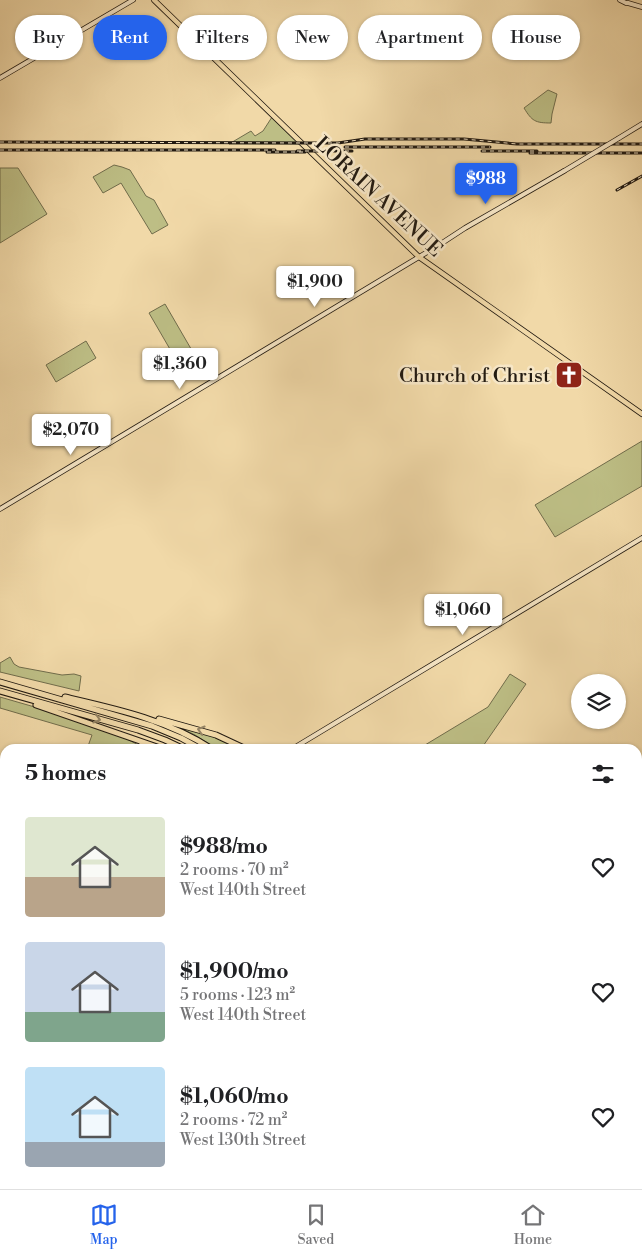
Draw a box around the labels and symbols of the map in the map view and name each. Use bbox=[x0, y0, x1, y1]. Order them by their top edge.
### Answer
street label: LORAIN AVENUE bbox=[309, 132, 447, 263]
pin: $988 bbox=[456, 162, 516, 205]
pin: $1,900 bbox=[274, 266, 356, 308]
pin: $1,360 bbox=[139, 348, 221, 390]
church icon: Church of Christ bbox=[554, 360, 584, 390]
place label: Church of Christ bbox=[399, 364, 550, 389]
pin: $2,070 bbox=[30, 414, 112, 456]
pin: $1,060 bbox=[422, 594, 504, 636]
one-way arrow bbox=[93, 713, 101, 723]
one-way arrow bbox=[197, 726, 206, 736]

